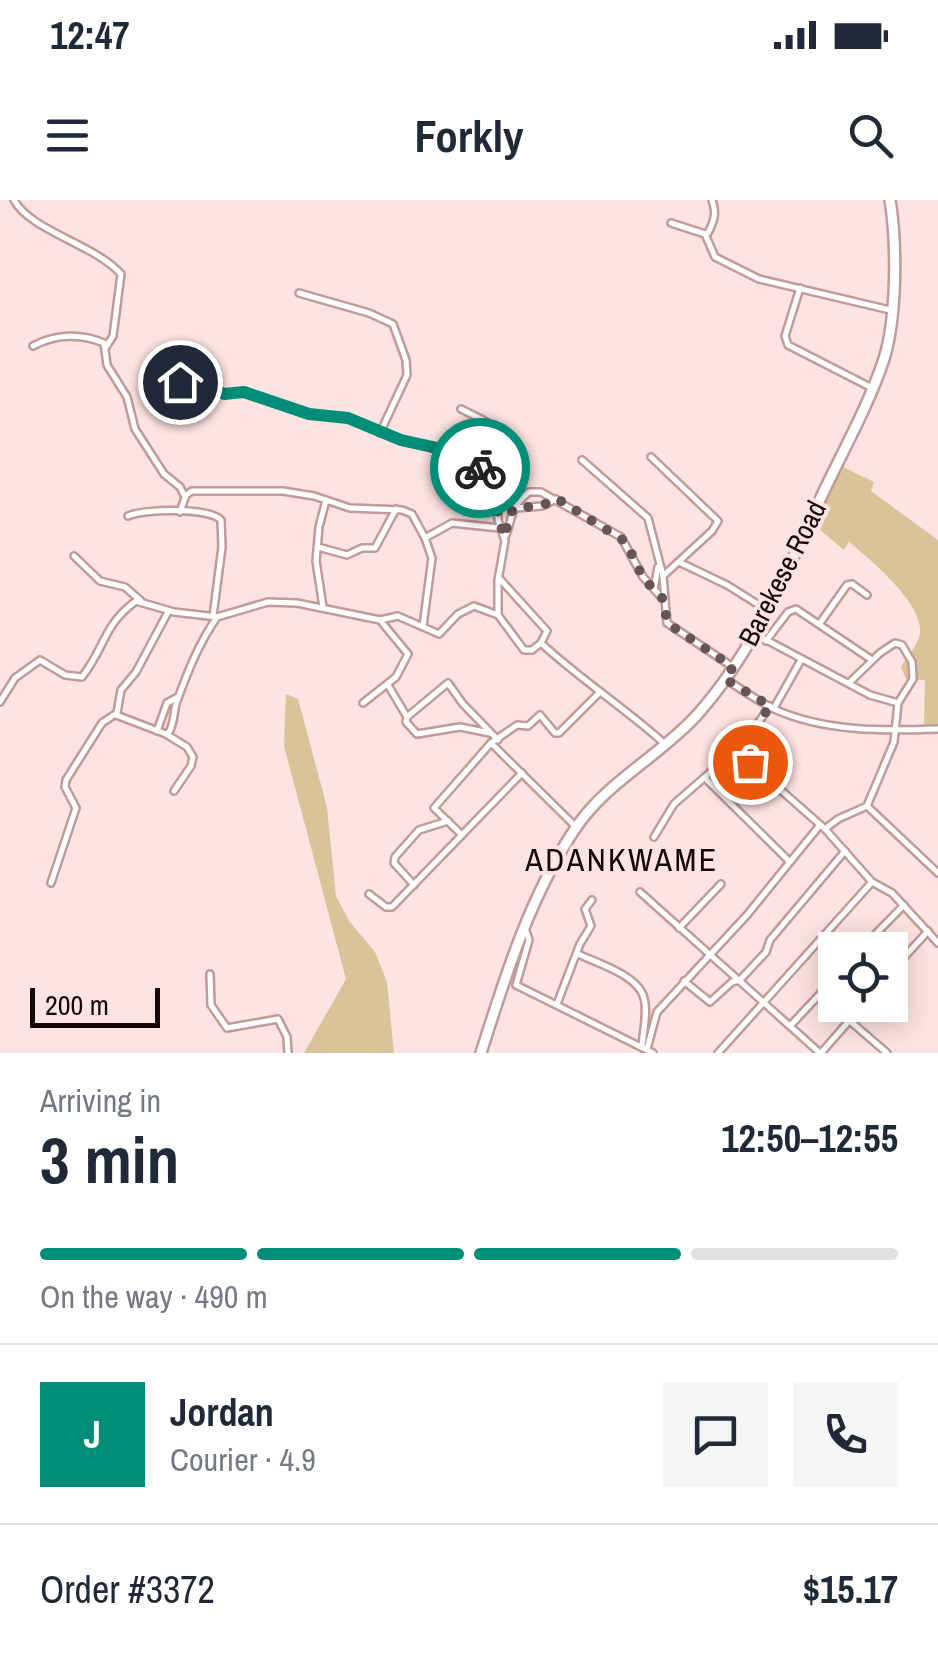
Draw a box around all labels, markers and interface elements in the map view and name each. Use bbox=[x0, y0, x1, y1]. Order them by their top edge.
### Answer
text: 12:47 bbox=[50, 10, 130, 61]
text: Forkly bbox=[415, 105, 523, 166]
icon: menu bbox=[40, 108, 95, 163]
icon: search bbox=[843, 108, 898, 163]
pin bbox=[138, 340, 223, 425]
icon: home bbox=[153, 355, 208, 410]
courier bbox=[430, 418, 530, 518]
icon: bike bbox=[453, 441, 508, 496]
street label: Barekese Road bbox=[729, 494, 835, 652]
pin bbox=[708, 720, 793, 805]
icon: bag bbox=[723, 735, 778, 790]
district label: ADANKWAME bbox=[524, 838, 719, 881]
map controls bbox=[818, 932, 908, 1022]
button: locate bbox=[818, 932, 908, 1022]
scale bar bbox=[30, 983, 160, 1028]
text: 200 m bbox=[45, 986, 109, 1024]
text: Arriving in bbox=[40, 1079, 161, 1122]
text: 12:50–12:55 bbox=[721, 1113, 898, 1164]
text: 3 min bbox=[40, 1116, 179, 1203]
text: On the way · 490 m bbox=[40, 1275, 268, 1318]
button: chat bbox=[663, 1382, 768, 1487]
button: phone bbox=[793, 1382, 898, 1487]
text: Jordan bbox=[170, 1387, 274, 1438]
text: J bbox=[84, 1409, 101, 1460]
text: Courier · 4.9 bbox=[170, 1438, 316, 1481]
text: Order #3372 bbox=[40, 1564, 215, 1615]
text: $15.17 bbox=[803, 1564, 898, 1615]

